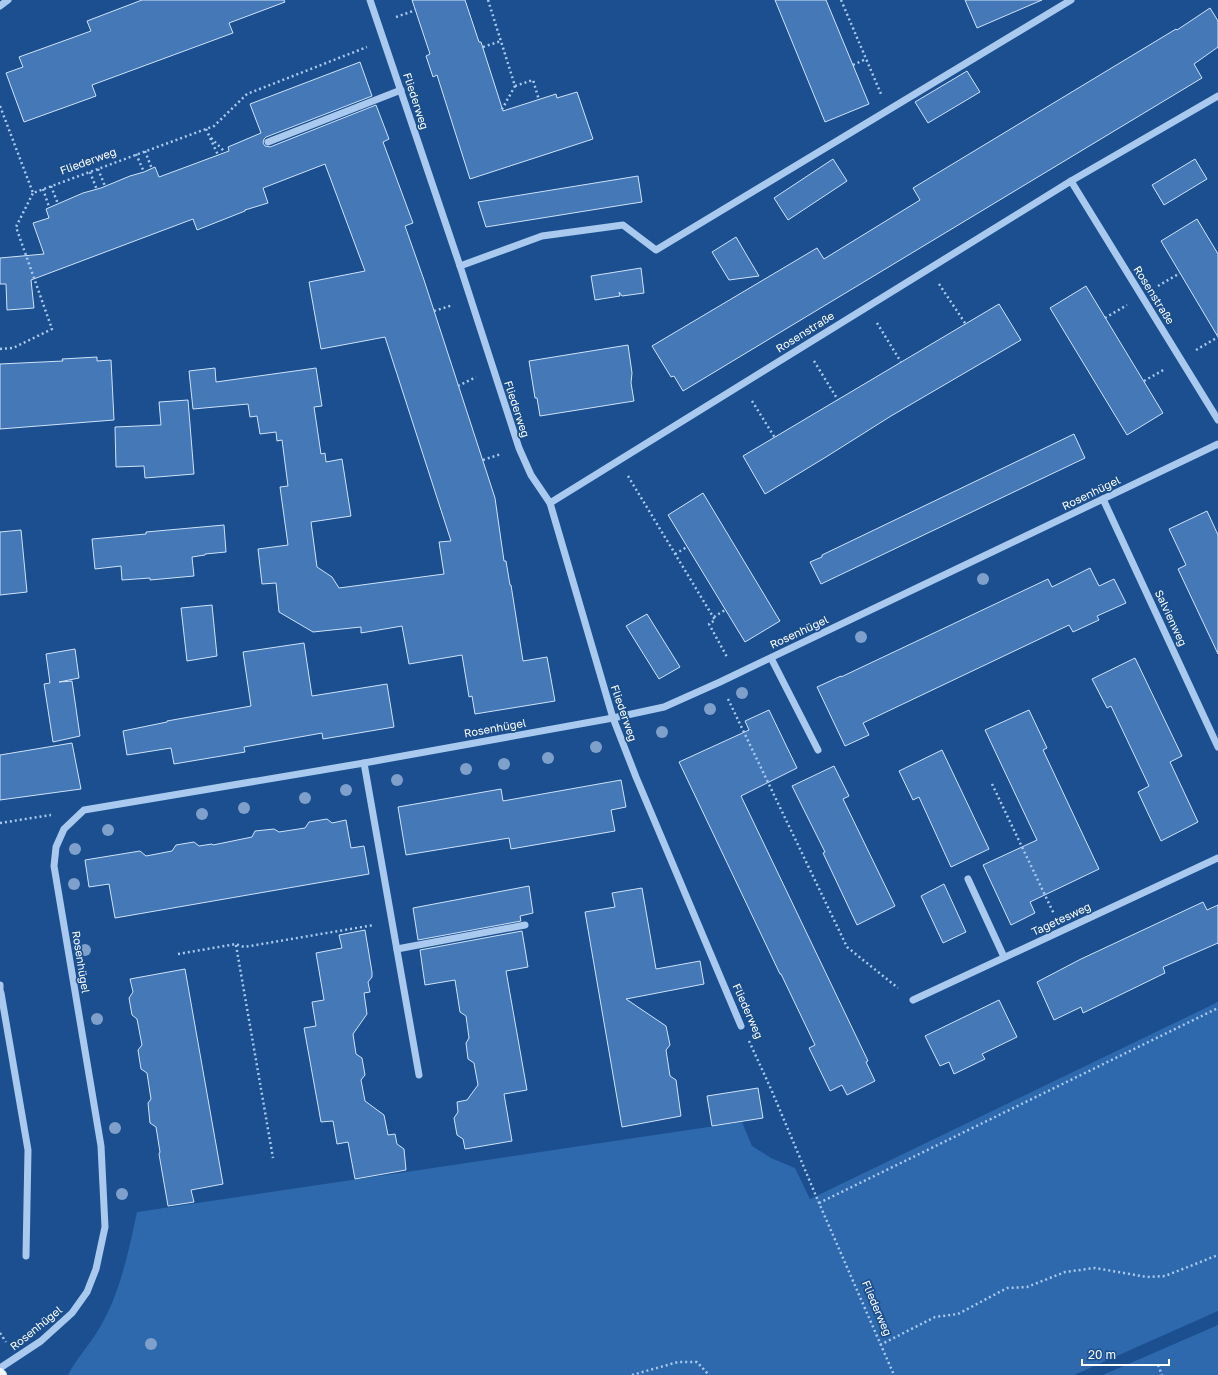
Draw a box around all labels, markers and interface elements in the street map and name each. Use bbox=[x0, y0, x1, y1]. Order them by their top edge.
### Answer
street label: Fliederweg bbox=[401, 71, 432, 131]
street label: Fliederweg bbox=[58, 144, 118, 177]
street label: Rosenstraße bbox=[1131, 263, 1178, 326]
street label: Rosenstraße bbox=[773, 308, 836, 355]
street label: Fliederweg bbox=[502, 379, 533, 439]
street label: Rosenhügel bbox=[1060, 473, 1122, 512]
street label: Salvienweg bbox=[1153, 588, 1190, 648]
street label: Rosenhügel bbox=[767, 612, 831, 651]
street label: Fliederweg bbox=[609, 683, 640, 743]
street label: Rosenhügel bbox=[463, 716, 528, 739]
street label: Tagetesweg bbox=[1029, 899, 1092, 938]
street label: Rosenhügel bbox=[70, 930, 93, 995]
street label: Fliederweg bbox=[731, 981, 766, 1040]
street label: Fliederweg bbox=[860, 1278, 895, 1337]
street label: Rosenhügel bbox=[7, 1302, 65, 1352]
scale bar bbox=[1082, 1341, 1169, 1367]
text: 20 m bbox=[1088, 1347, 1116, 1362]

